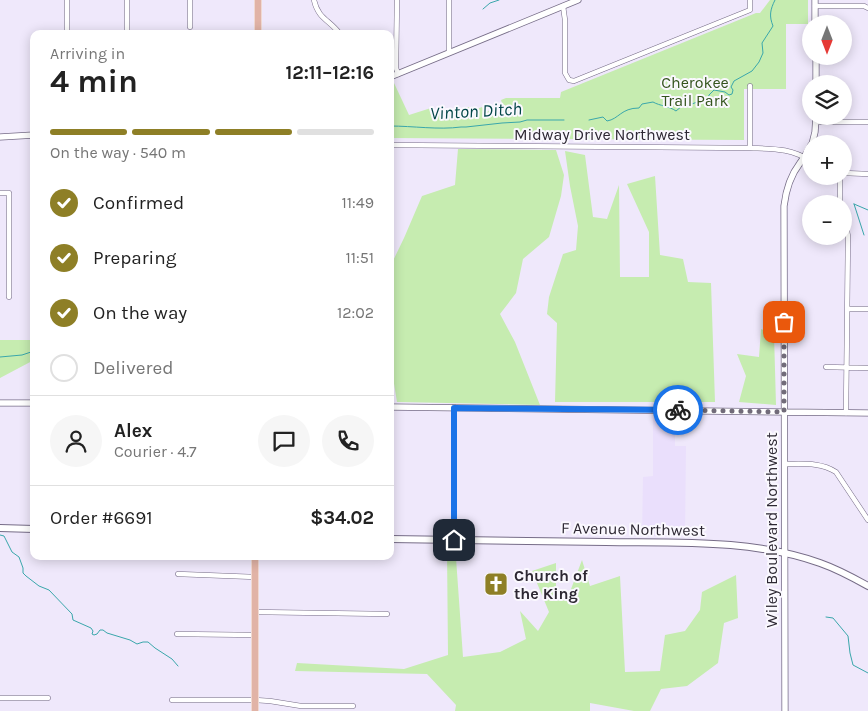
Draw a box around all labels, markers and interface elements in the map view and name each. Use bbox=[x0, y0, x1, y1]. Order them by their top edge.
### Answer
north arrow bbox=[802, 15, 852, 65]
map controls bbox=[802, 15, 852, 245]
text: Arriving in bbox=[50, 44, 125, 63]
text: 12:11–12:16 bbox=[285, 62, 374, 84]
text: 4 min bbox=[50, 63, 138, 100]
park label: Cherokee Trail Park bbox=[661, 73, 729, 110]
button: layers bbox=[802, 75, 852, 125]
water label: Vinton Ditch bbox=[429, 98, 523, 124]
street label: Midway Drive Northwest bbox=[514, 125, 690, 144]
button: + bbox=[802, 135, 852, 185]
text: On the way · 540 m bbox=[50, 143, 186, 162]
icon: check bbox=[50, 189, 78, 217]
text: Confirmed bbox=[93, 192, 184, 214]
text: 11:49 bbox=[342, 193, 374, 212]
button: − bbox=[802, 195, 852, 245]
icon: check bbox=[50, 244, 78, 272]
text: Preparing bbox=[93, 247, 176, 269]
text: 11:51 bbox=[345, 248, 374, 267]
icon: check bbox=[50, 299, 78, 327]
pin bbox=[763, 301, 805, 343]
text: On the way bbox=[93, 302, 187, 324]
text: 12:02 bbox=[337, 303, 374, 322]
icon: bag bbox=[770, 308, 798, 336]
text: Delivered bbox=[93, 357, 173, 379]
courier bbox=[653, 385, 703, 435]
icon: bike bbox=[664, 396, 692, 424]
button: person bbox=[50, 415, 102, 467]
button: chat bbox=[258, 415, 310, 467]
button: phone bbox=[322, 415, 374, 467]
text: Alex bbox=[114, 420, 152, 442]
street label: Wiley Boulevard Northwest bbox=[762, 432, 781, 628]
text: Courier · 4.7 bbox=[114, 442, 197, 461]
text: Order #6691 bbox=[50, 507, 152, 529]
text: $34.02 bbox=[310, 507, 374, 529]
street label: F Avenue Northwest bbox=[561, 518, 705, 540]
pin bbox=[433, 519, 475, 561]
icon: home bbox=[440, 526, 468, 554]
place label: Church of the King bbox=[514, 566, 588, 603]
church icon: Church of the King bbox=[483, 571, 509, 597]

